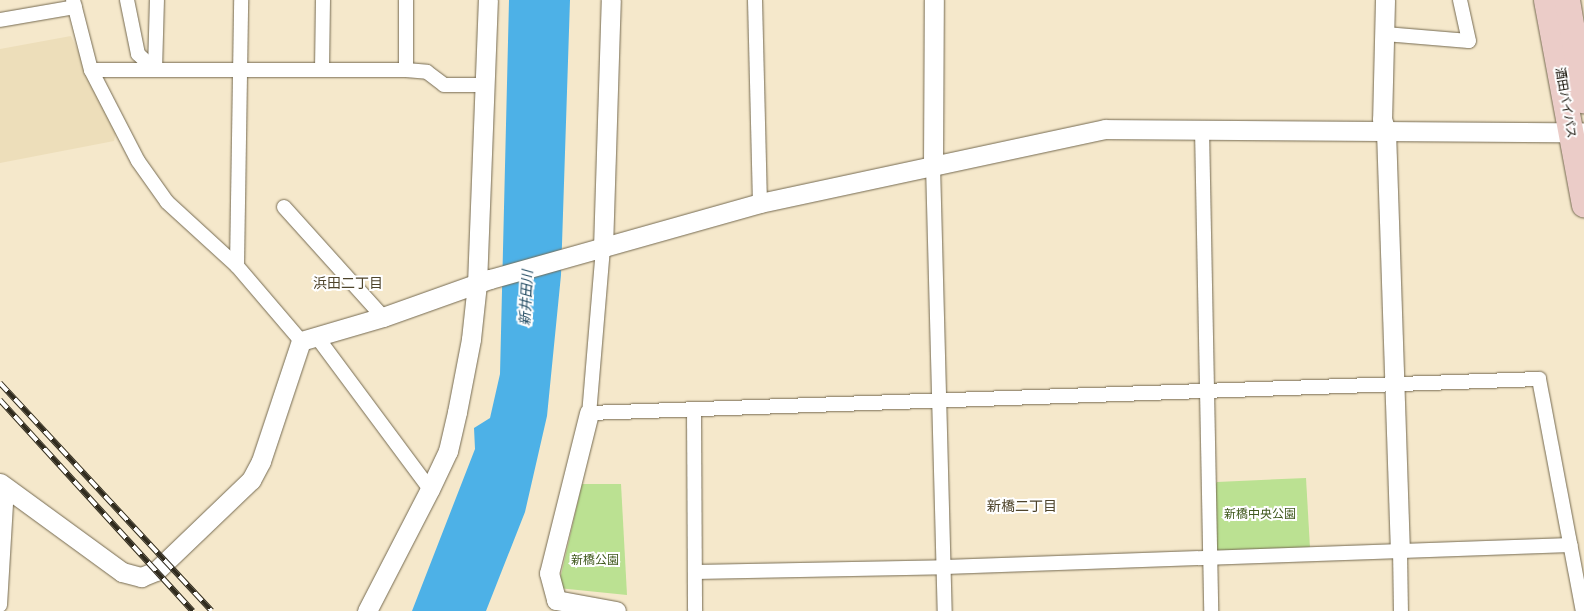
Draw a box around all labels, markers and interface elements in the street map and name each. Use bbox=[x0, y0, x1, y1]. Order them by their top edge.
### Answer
street label: 酒田バイパス bbox=[1552, 66, 1578, 140]
water label: 新井田川 bbox=[516, 270, 536, 326]
district label: 浜田二丁目 bbox=[313, 275, 383, 291]
district label: 新橋二丁目 bbox=[987, 498, 1057, 514]
park label: 新橋中央公園 bbox=[1224, 508, 1296, 522]
park label: 新橋公園 bbox=[571, 554, 619, 568]

